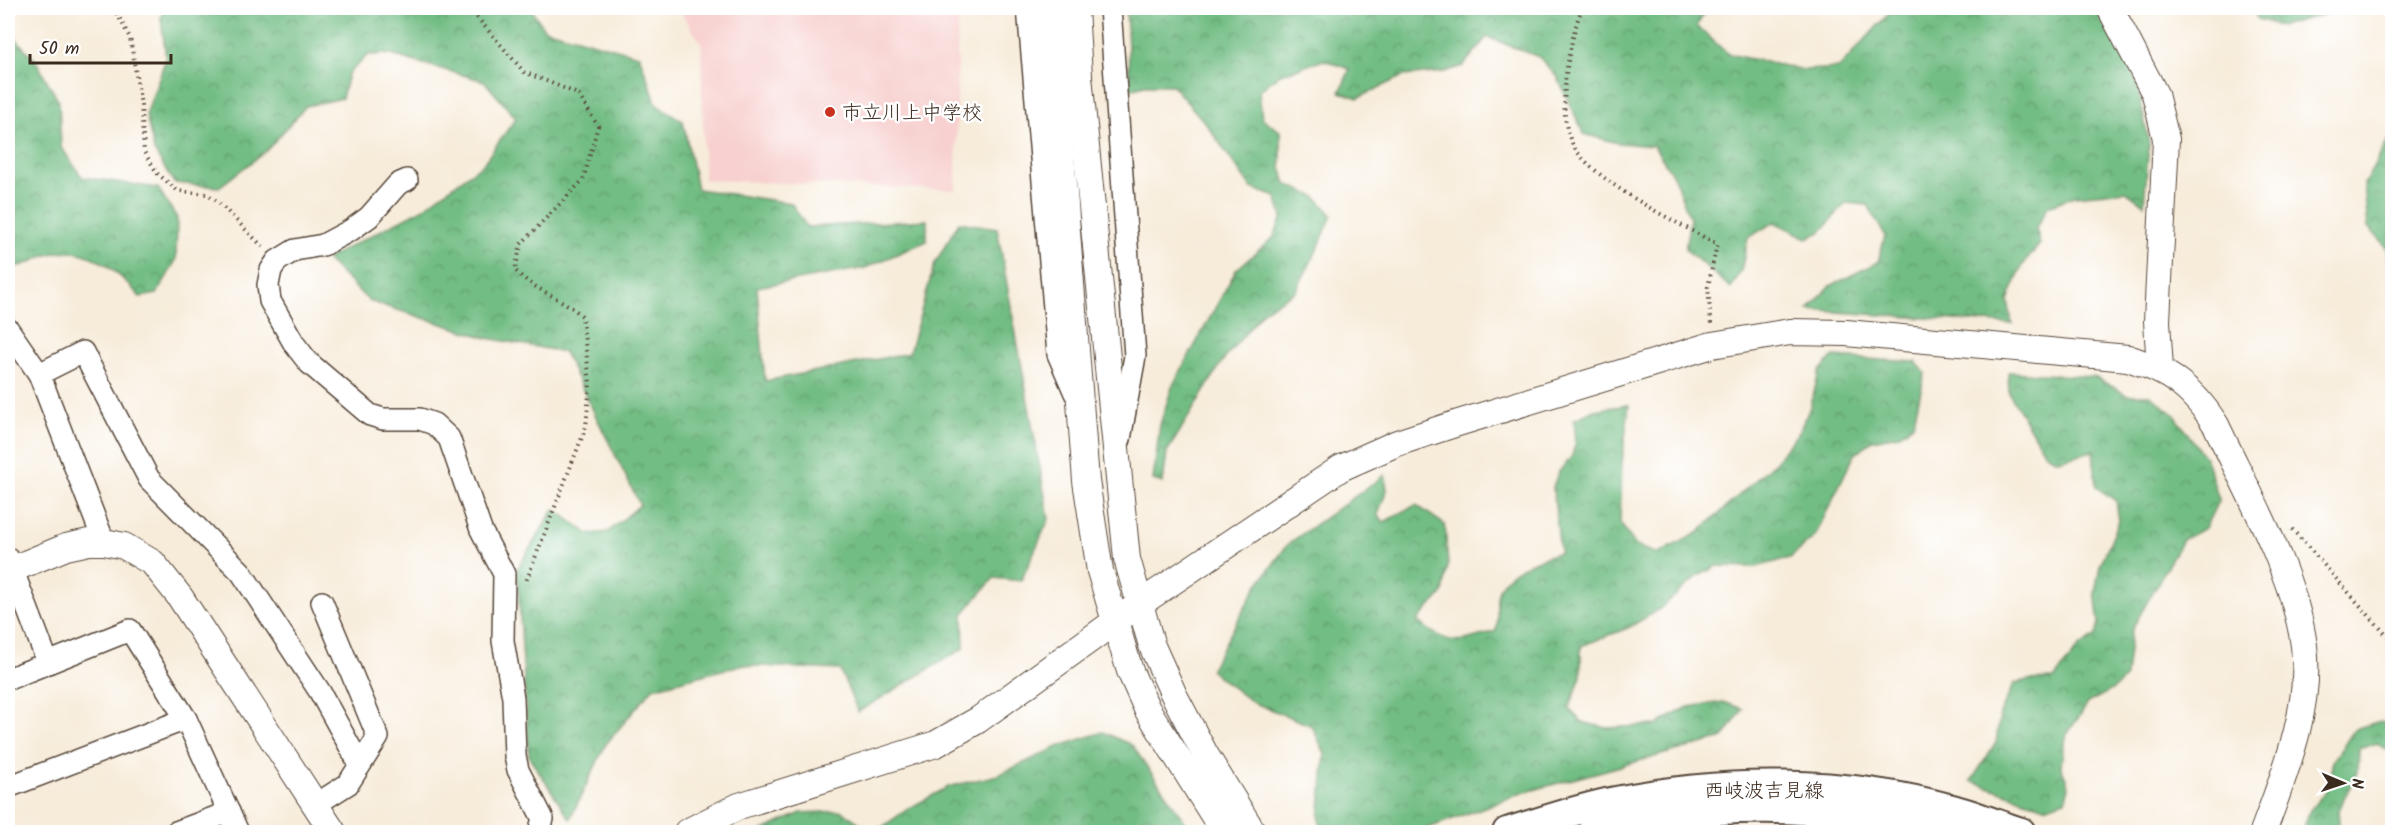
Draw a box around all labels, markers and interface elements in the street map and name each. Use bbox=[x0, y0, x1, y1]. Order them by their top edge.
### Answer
scale bar bbox=[30, 27, 171, 65]
text: 50 m bbox=[39, 35, 79, 64]
place label: 市立川上中学校 bbox=[842, 98, 982, 130]
marker: 市立川上中学校 bbox=[823, 105, 837, 119]
north arrow bbox=[2313, 753, 2373, 813]
street label: 西岐波吉見線 bbox=[1704, 776, 1824, 808]
text: N bbox=[2344, 778, 2369, 789]

